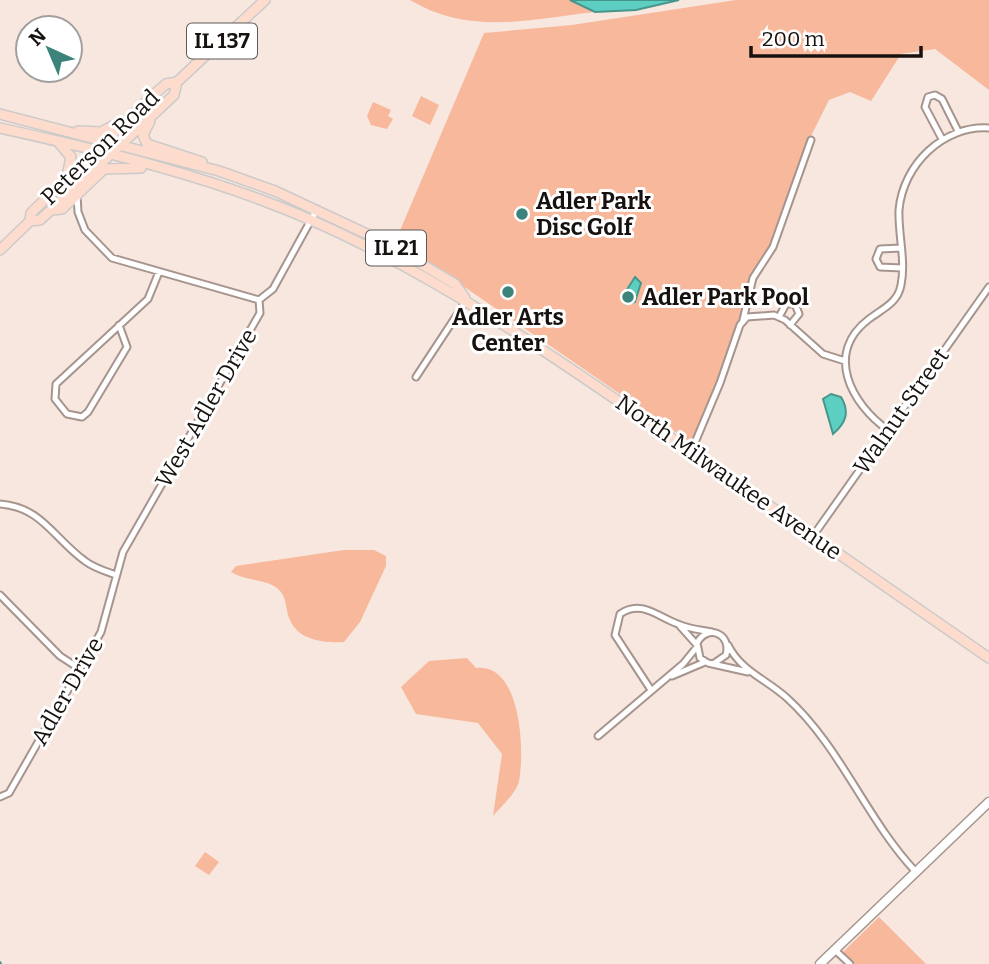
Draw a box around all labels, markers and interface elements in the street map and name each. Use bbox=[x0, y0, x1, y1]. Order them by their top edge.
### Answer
north arrow bbox=[14, 14, 84, 84]
scale bar bbox=[751, 14, 921, 58]
road number: IL 137 bbox=[187, 23, 257, 58]
text: N bbox=[24, 24, 51, 50]
text: 200 m bbox=[762, 26, 825, 52]
street label: Peterson Road bbox=[35, 83, 165, 210]
place label: Adler Park Disc Golf bbox=[536, 187, 652, 241]
marker: Adler Park Disc Golf bbox=[514, 206, 530, 222]
road number: IL 21 bbox=[366, 230, 426, 266]
place label: Adler Park Pool bbox=[642, 283, 809, 311]
marker: Adler Arts Center bbox=[500, 284, 516, 300]
marker: Adler Park Pool bbox=[620, 289, 636, 305]
place label: Adler Arts Center bbox=[452, 303, 564, 357]
street label: West Adler Drive bbox=[149, 324, 263, 492]
street label: Walnut Street bbox=[847, 343, 955, 479]
street label: North Milwaukee Avenue bbox=[611, 388, 847, 566]
street label: Adler Drive bbox=[25, 632, 109, 750]

